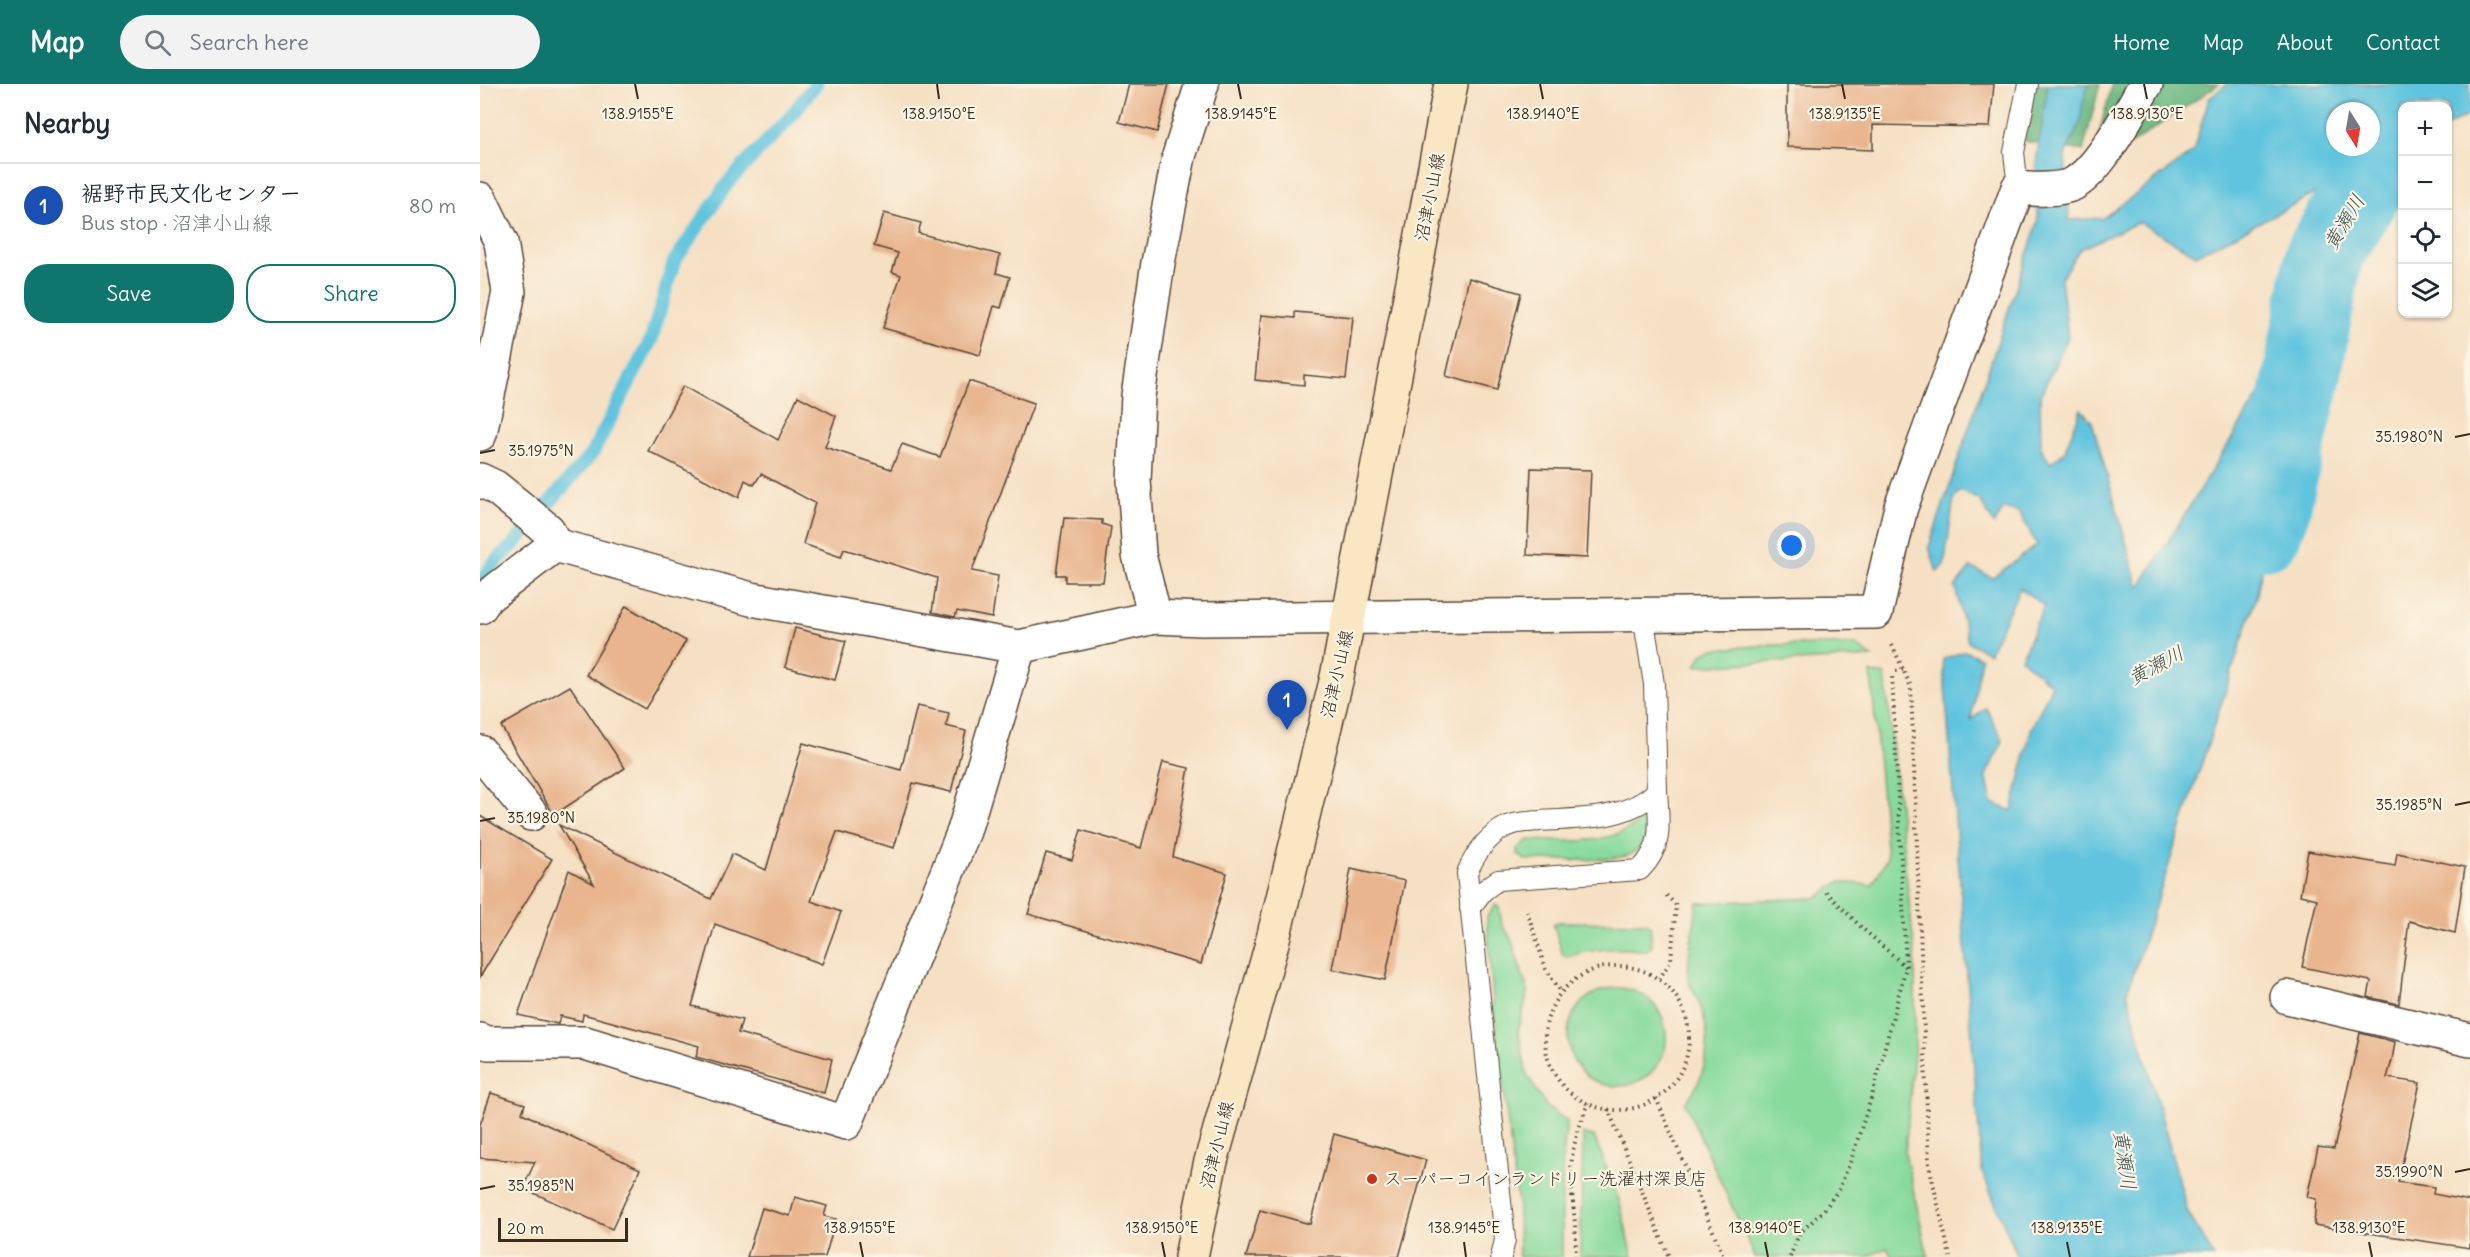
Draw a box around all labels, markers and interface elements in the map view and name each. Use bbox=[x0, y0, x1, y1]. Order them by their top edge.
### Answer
search box bbox=[120, 15, 540, 69]
text: Map bbox=[30, 24, 84, 60]
icon: search bbox=[141, 26, 174, 59]
text: Search here bbox=[189, 28, 309, 56]
text: Home bbox=[2113, 29, 2170, 56]
text: Map bbox=[2203, 29, 2244, 56]
text: About bbox=[2277, 29, 2333, 56]
text: Contact bbox=[2366, 29, 2440, 56]
north arrow bbox=[2326, 102, 2380, 156]
map controls bbox=[2398, 102, 2452, 318]
button: + bbox=[2398, 102, 2452, 156]
text: 138.9155°E bbox=[602, 104, 674, 123]
text: 138.9150°E bbox=[902, 104, 976, 123]
text: 138.9145°E bbox=[1205, 104, 1277, 123]
text: 138.9140°E bbox=[1506, 104, 1580, 123]
text: 138.9135°E bbox=[1809, 104, 1881, 123]
text: 138.9130°E bbox=[2110, 104, 2184, 123]
text: Nearby bbox=[24, 107, 110, 140]
street label: 沼津小山線 bbox=[1410, 151, 1449, 243]
button: − bbox=[2398, 156, 2452, 210]
text: 裾野市民文化センター bbox=[81, 179, 301, 207]
water label: 黄瀬川 bbox=[2317, 190, 2370, 254]
text: 1 bbox=[40, 193, 47, 218]
text: 80 m bbox=[409, 193, 456, 218]
text: Bus stop · 沼津小山線 bbox=[81, 210, 272, 235]
button: locate bbox=[2398, 210, 2452, 264]
button: Save bbox=[24, 264, 234, 323]
button: Share bbox=[246, 264, 456, 323]
button: layers bbox=[2398, 264, 2452, 318]
text: 35.1980°N bbox=[2375, 427, 2443, 446]
text: 35.1975°N bbox=[508, 441, 574, 460]
your location bbox=[1777, 531, 1806, 560]
street label: 沼津小山線 bbox=[1315, 627, 1358, 720]
water label: 黄瀬川 bbox=[2123, 639, 2188, 690]
pin: 1 bbox=[1268, 680, 1306, 730]
text: 35.1985°N bbox=[2376, 795, 2442, 814]
text: 35.1980°N bbox=[507, 808, 575, 827]
street label: 沼津小山線 bbox=[1194, 1098, 1239, 1191]
water label: 黄瀬川 bbox=[2109, 1128, 2142, 1191]
text: 35.1990°N bbox=[2375, 1162, 2443, 1181]
place label: スーパーコインランドリー洗濯村深良店 bbox=[1384, 1167, 1707, 1190]
marker: スーパーコインランドリー洗濯村深良店 bbox=[1365, 1172, 1379, 1186]
text: 35.1985°N bbox=[508, 1176, 574, 1195]
scale bar bbox=[498, 1215, 628, 1242]
text: 20 m bbox=[507, 1218, 544, 1238]
text: 138.9155°E bbox=[824, 1218, 896, 1237]
text: 138.9150°E bbox=[1125, 1218, 1199, 1237]
text: 138.9145°E bbox=[1428, 1218, 1500, 1237]
text: 138.9140°E bbox=[1728, 1218, 1802, 1237]
text: 138.9135°E bbox=[2031, 1218, 2103, 1237]
text: 138.9130°E bbox=[2332, 1218, 2406, 1237]

